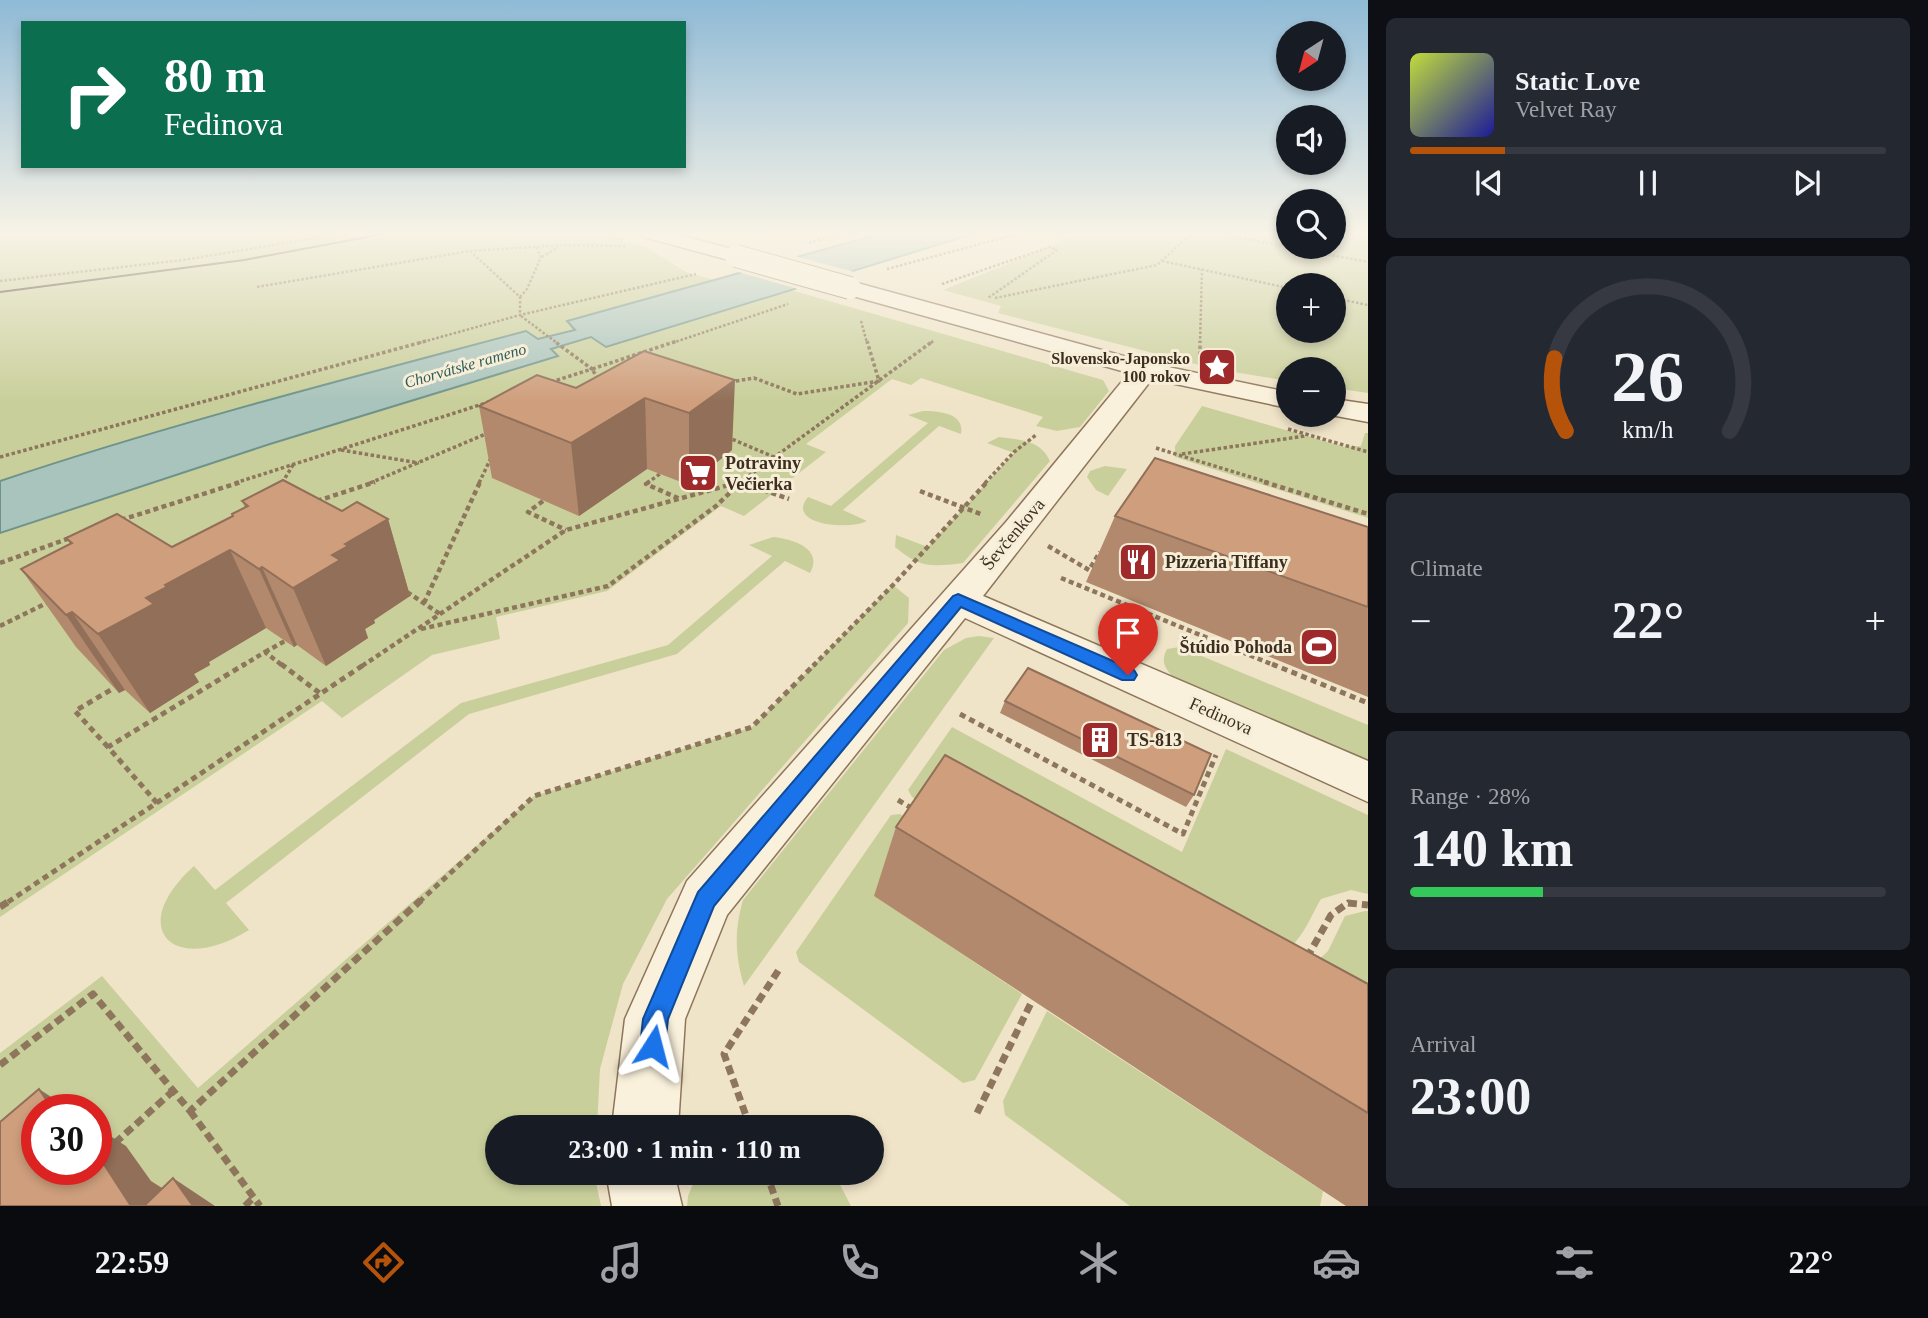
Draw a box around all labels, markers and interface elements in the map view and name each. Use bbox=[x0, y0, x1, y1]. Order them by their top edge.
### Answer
north arrow bbox=[1276, 21, 1346, 91]
map controls bbox=[1276, 21, 1346, 427]
text: 80 m bbox=[164, 48, 266, 103]
icon: right bbox=[49, 49, 140, 140]
text: Static Love bbox=[1515, 67, 1640, 96]
text: Velvet Ray bbox=[1515, 97, 1617, 122]
button: sound bbox=[1276, 105, 1346, 175]
text: Fedinova bbox=[164, 106, 283, 142]
icon: previous bbox=[1470, 164, 1508, 202]
icon: pause bbox=[1629, 164, 1667, 202]
icon: next bbox=[1788, 164, 1826, 202]
button: search bbox=[1276, 189, 1346, 259]
button: + bbox=[1276, 273, 1346, 343]
text: 26 bbox=[1612, 337, 1684, 418]
water label: Chorvátske rameno bbox=[402, 340, 528, 391]
place icon: Slovensko-Japonsko 100 rokov bbox=[1196, 346, 1238, 388]
place label: Slovensko-Japonsko 100 rokov bbox=[1051, 350, 1190, 385]
button: − bbox=[1276, 357, 1346, 427]
text: km/h bbox=[1622, 416, 1674, 443]
supermarket icon: Potraviny Večierka bbox=[677, 452, 719, 494]
place label: Potraviny Večierka bbox=[725, 453, 801, 494]
street label: Ševčenkova bbox=[977, 494, 1049, 574]
restaurant icon: Pizzeria Tiffany bbox=[1117, 541, 1159, 583]
place label: Pizzeria Tiffany bbox=[1165, 552, 1288, 572]
text: Climate bbox=[1410, 556, 1483, 581]
text: 22° bbox=[1612, 592, 1684, 649]
text: − bbox=[1410, 600, 1431, 642]
text: + bbox=[1865, 600, 1886, 642]
pin bbox=[1098, 603, 1158, 675]
icon: arrive bbox=[1109, 614, 1147, 652]
sports icon: Štúdio Pohoda bbox=[1298, 626, 1340, 668]
place label: Štúdio Pohoda bbox=[1179, 636, 1292, 657]
street label: Fedinova bbox=[1186, 693, 1256, 739]
building icon: TS-813 bbox=[1079, 719, 1121, 761]
place label: TS-813 bbox=[1127, 730, 1182, 750]
text: Range · 28% bbox=[1410, 784, 1530, 809]
text: 140 km bbox=[1410, 820, 1573, 877]
position arrow bbox=[616, 1009, 690, 1083]
text: Arrival bbox=[1410, 1032, 1476, 1057]
text: 23:00 bbox=[1410, 1068, 1531, 1125]
speed limit sign: 30 bbox=[21, 1094, 112, 1185]
text: 23:00 · 1 min · 110 m bbox=[568, 1135, 801, 1164]
icon: directions bbox=[359, 1238, 408, 1287]
icon: music bbox=[597, 1238, 646, 1287]
icon: phone bbox=[835, 1238, 884, 1287]
icon: climate bbox=[1074, 1238, 1123, 1287]
icon: car bbox=[1312, 1238, 1361, 1287]
icon: filters bbox=[1550, 1238, 1599, 1287]
text: 22:59 bbox=[95, 1244, 169, 1280]
text: 22° bbox=[1789, 1244, 1833, 1280]

